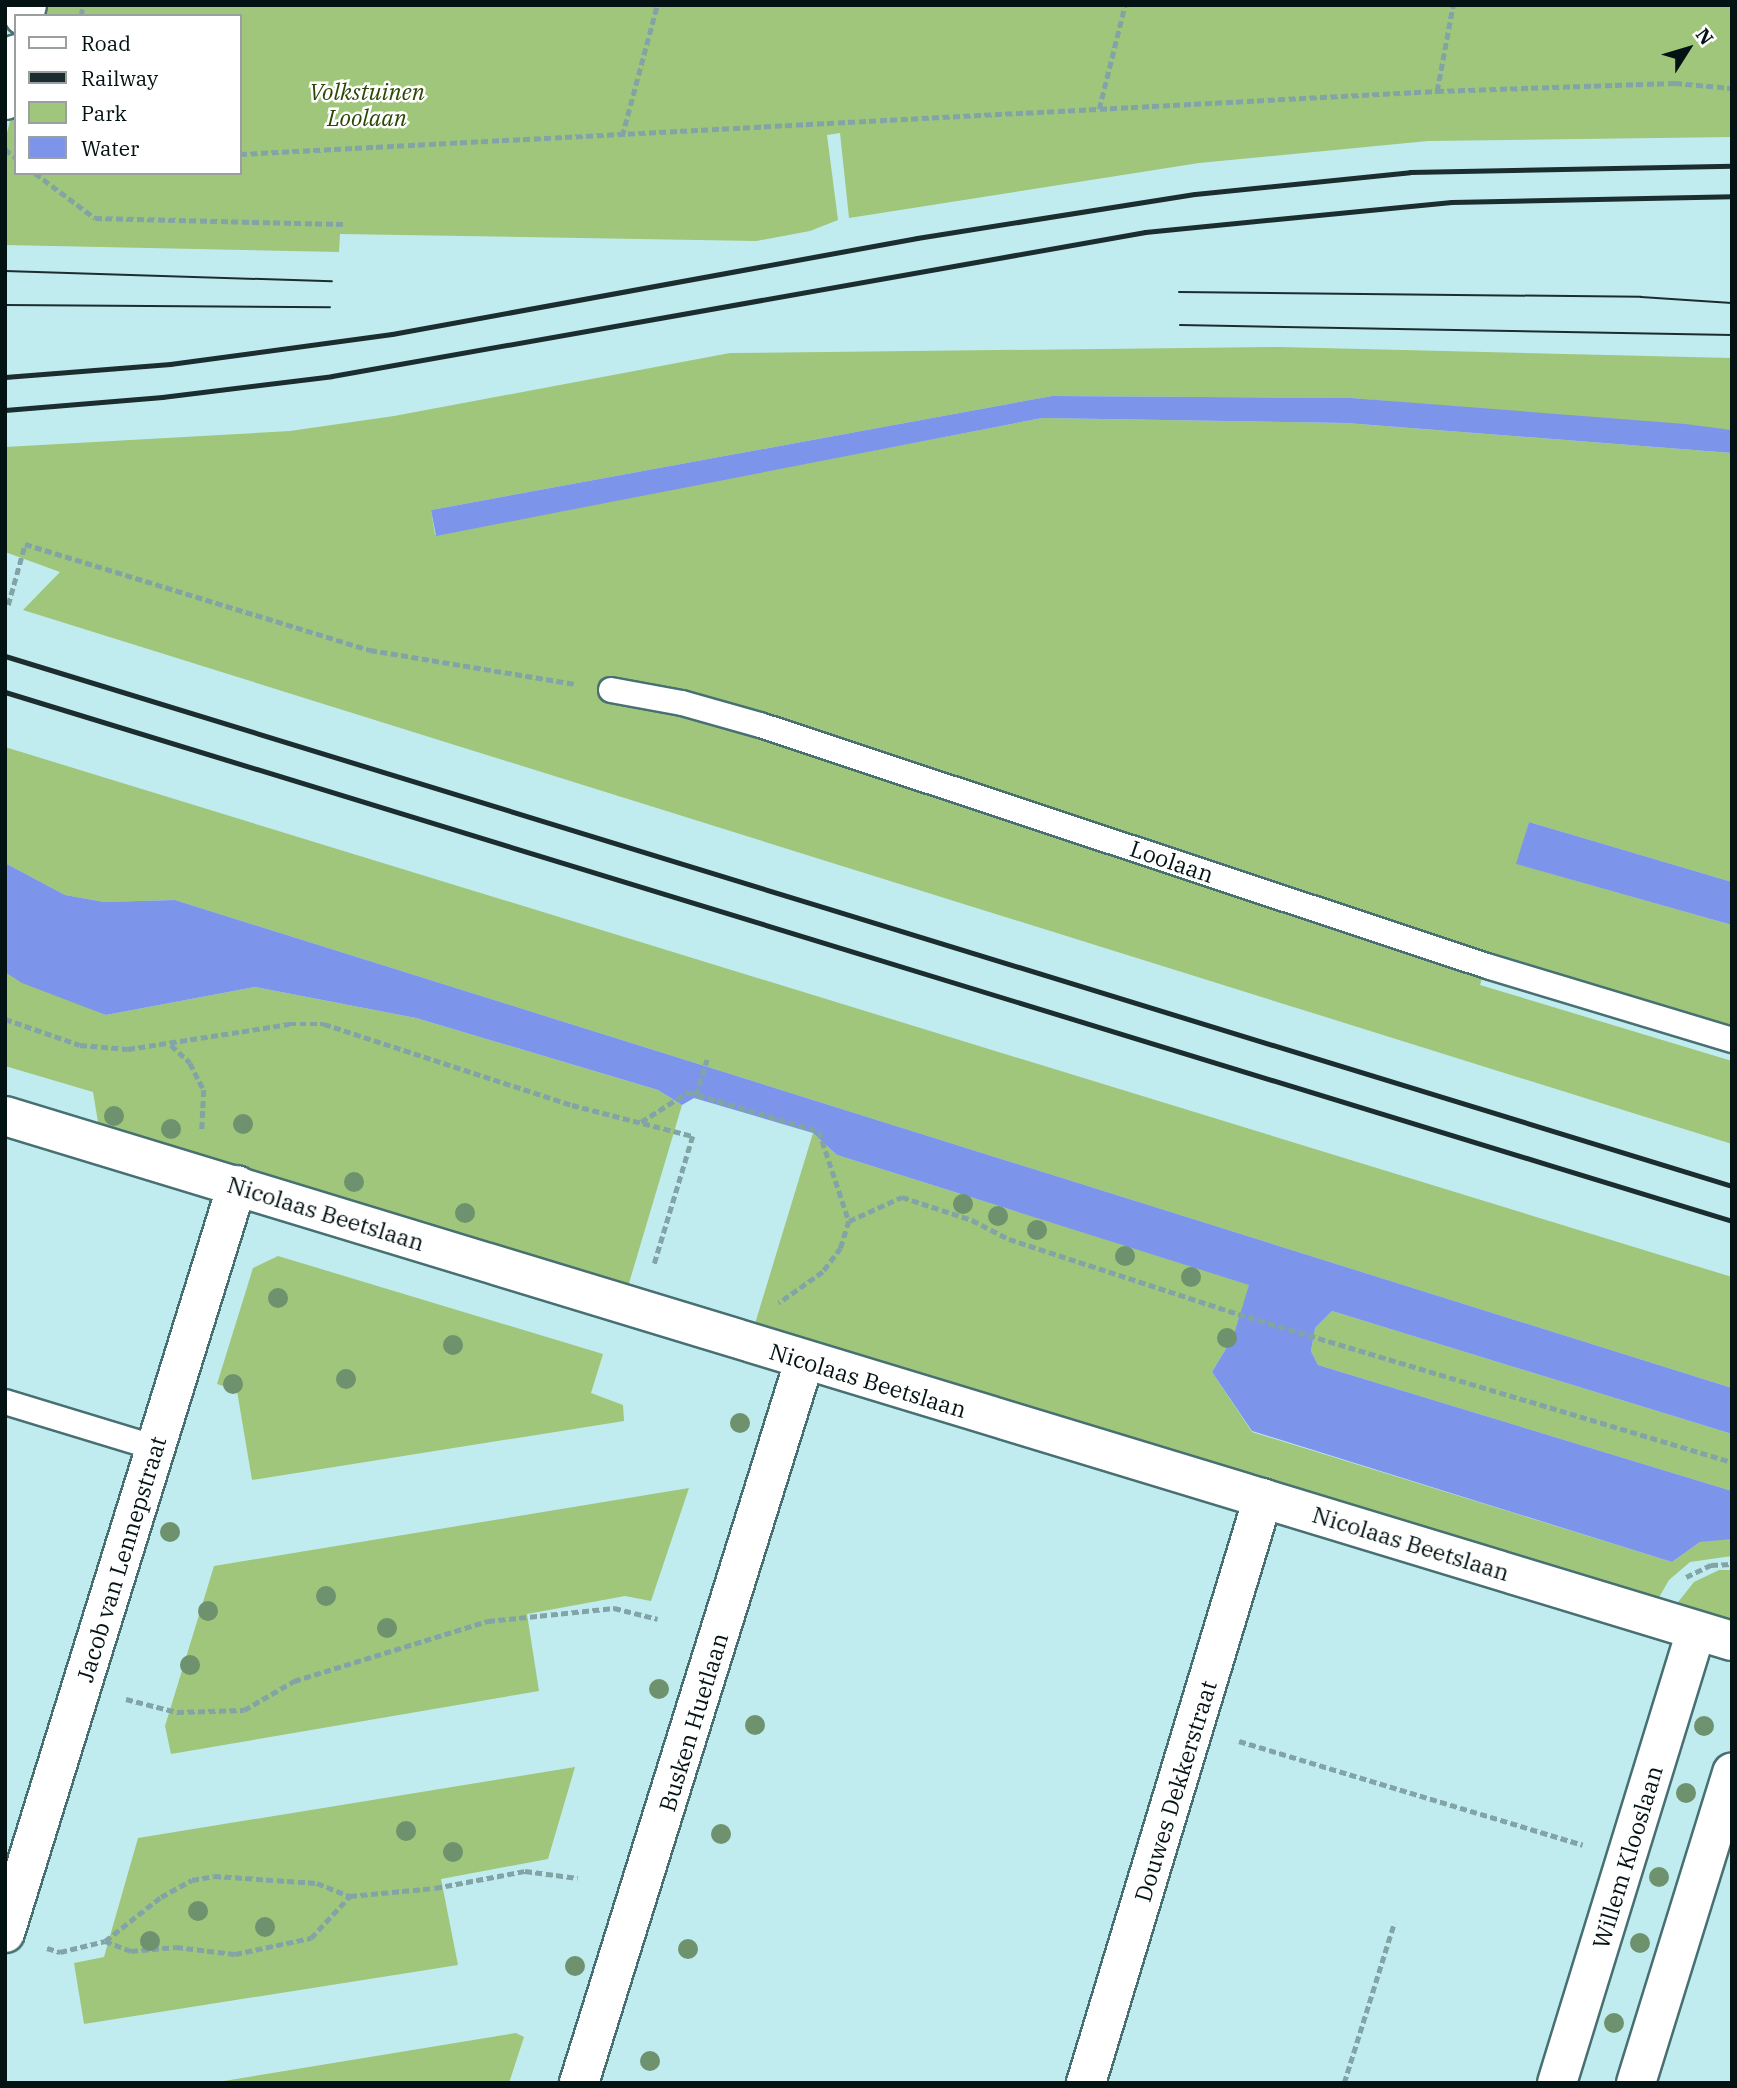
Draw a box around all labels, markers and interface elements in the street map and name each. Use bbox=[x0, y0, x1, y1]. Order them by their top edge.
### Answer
legend bbox=[14, 14, 242, 175]
north arrow bbox=[1653, 14, 1723, 84]
text: N bbox=[1691, 23, 1719, 50]
text: Road bbox=[81, 29, 131, 57]
text: Railway bbox=[81, 64, 158, 92]
park label: Volkstuinen Loolaan bbox=[309, 77, 425, 131]
text: Park bbox=[81, 99, 127, 127]
text: Water bbox=[81, 134, 139, 162]
street label: Loolaan bbox=[1127, 834, 1217, 888]
street label: Nicolaas Beetslaan bbox=[224, 1170, 428, 1256]
street label: Nicolaas Beetslaan bbox=[766, 1337, 970, 1423]
street label: Jacob van Lennepstraat bbox=[70, 1433, 172, 1685]
street label: Nicolaas Beetslaan bbox=[1309, 1500, 1513, 1586]
street label: Busken Huetlaan bbox=[653, 1629, 733, 1815]
street label: Douwes Dekkerstraat bbox=[1128, 1677, 1222, 1905]
street label: Willem Klooslaan bbox=[1586, 1762, 1668, 1952]

